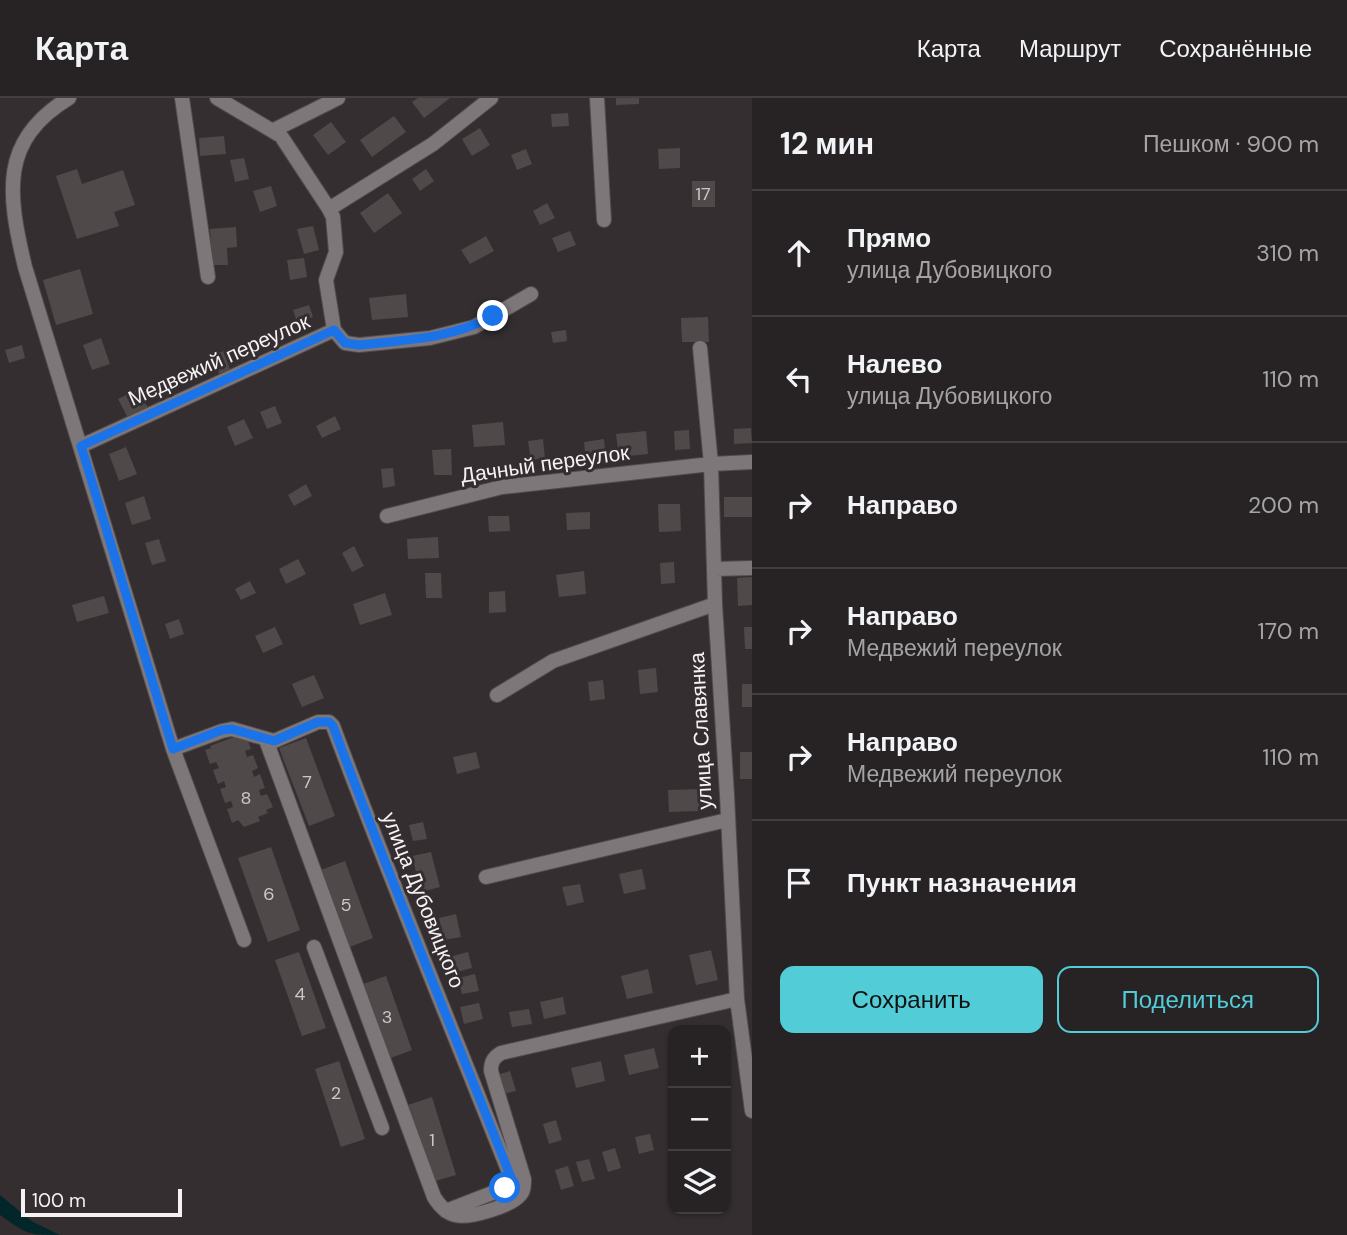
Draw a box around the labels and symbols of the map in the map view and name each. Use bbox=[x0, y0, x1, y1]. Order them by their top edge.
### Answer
house number: 17 bbox=[695, 182, 711, 206]
route end bbox=[477, 300, 508, 331]
street label: Медвежий переулок bbox=[124, 307, 315, 413]
street label: Дачный переулок bbox=[459, 438, 632, 490]
street label: улица Славянка bbox=[683, 651, 719, 810]
house number: 7 bbox=[302, 770, 312, 794]
house number: 8 bbox=[241, 786, 251, 810]
street label: улица Дубовицкого bbox=[375, 808, 471, 992]
house number: 6 bbox=[263, 882, 275, 906]
house number: 5 bbox=[341, 893, 351, 917]
house number: 4 bbox=[295, 982, 306, 1006]
house number: 3 bbox=[382, 1005, 392, 1029]
house number: 2 bbox=[331, 1081, 341, 1105]
house number: 1 bbox=[429, 1128, 435, 1152]
route start bbox=[489, 1172, 520, 1203]
scale bar bbox=[21, 1186, 182, 1218]

